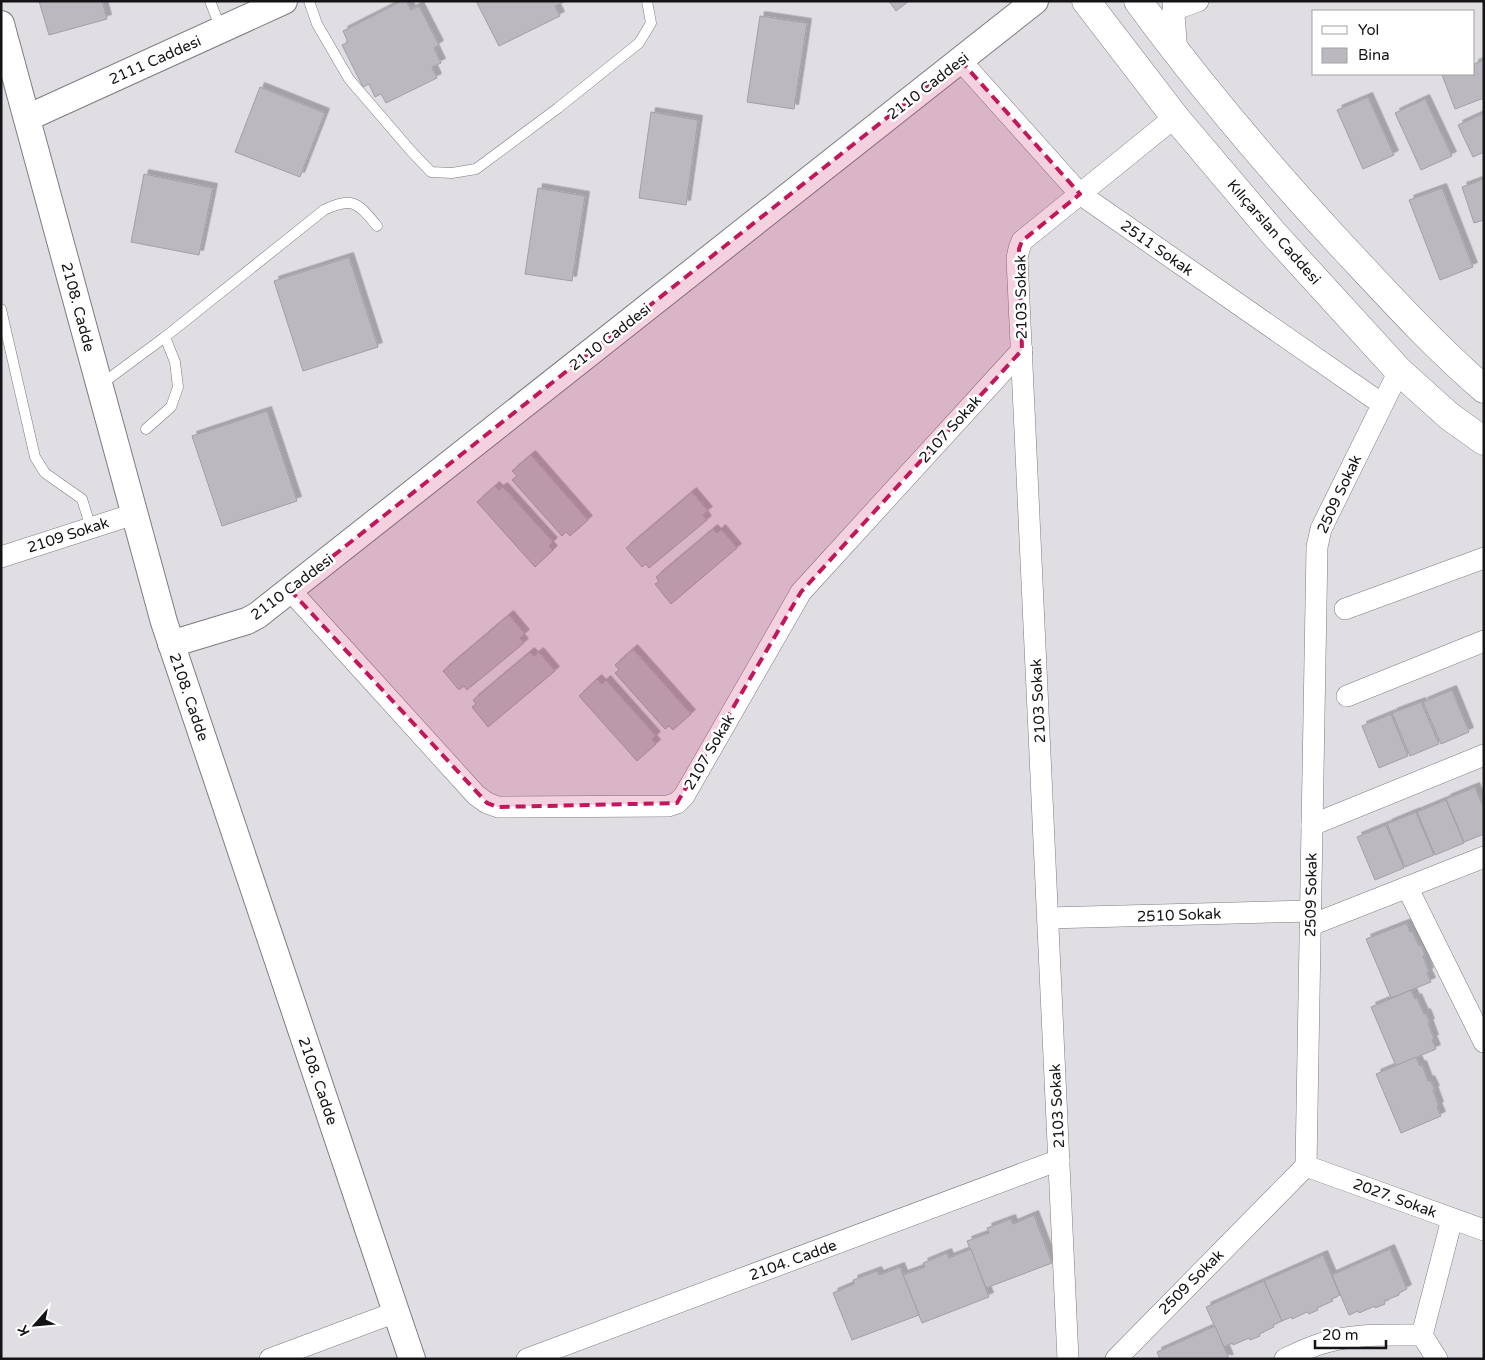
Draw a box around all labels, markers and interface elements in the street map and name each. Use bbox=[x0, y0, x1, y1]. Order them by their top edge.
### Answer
legend bbox=[1312, 10, 1475, 75]
text: Yol bbox=[1358, 21, 1379, 39]
street label: 2111 Caddesi bbox=[106, 32, 204, 88]
text: Bina bbox=[1358, 46, 1390, 64]
street label: 2110 Caddesi bbox=[884, 48, 972, 124]
street label: Kılıçarslan Caddesi bbox=[1224, 176, 1324, 288]
street label: 2511 Sokak bbox=[1117, 216, 1197, 280]
street label: 2103 Sokak bbox=[1011, 255, 1031, 339]
street label: 2108. Cadde bbox=[57, 260, 99, 354]
street label: 2110 Caddesi bbox=[566, 299, 654, 375]
street label: 2107 Sokak bbox=[915, 392, 985, 466]
street label: 2509 Sokak bbox=[1313, 452, 1365, 536]
street label: 2109 Sokak bbox=[25, 513, 111, 557]
street label: 2110 Caddesi bbox=[247, 550, 337, 624]
street label: 2108. Cadde bbox=[166, 651, 212, 743]
street label: 2103 Sokak bbox=[1027, 658, 1049, 744]
street label: 2107 Sokak bbox=[680, 711, 738, 793]
street label: 2509 Sokak bbox=[1301, 853, 1321, 937]
street label: 2510 Sokak bbox=[1136, 905, 1222, 925]
street label: 2108. Cadde bbox=[295, 1035, 341, 1127]
street label: 2103 Sokak bbox=[1046, 1063, 1068, 1149]
street label: 2027. Sokak bbox=[1351, 1175, 1439, 1221]
street label: 2104. Cadde bbox=[747, 1236, 839, 1284]
street label: 2509 Sokak bbox=[1155, 1246, 1227, 1318]
north arrow bbox=[10, 1300, 60, 1350]
scale bar bbox=[1315, 1318, 1386, 1350]
text: K bbox=[14, 1322, 34, 1339]
text: 20 m bbox=[1322, 1326, 1359, 1344]

